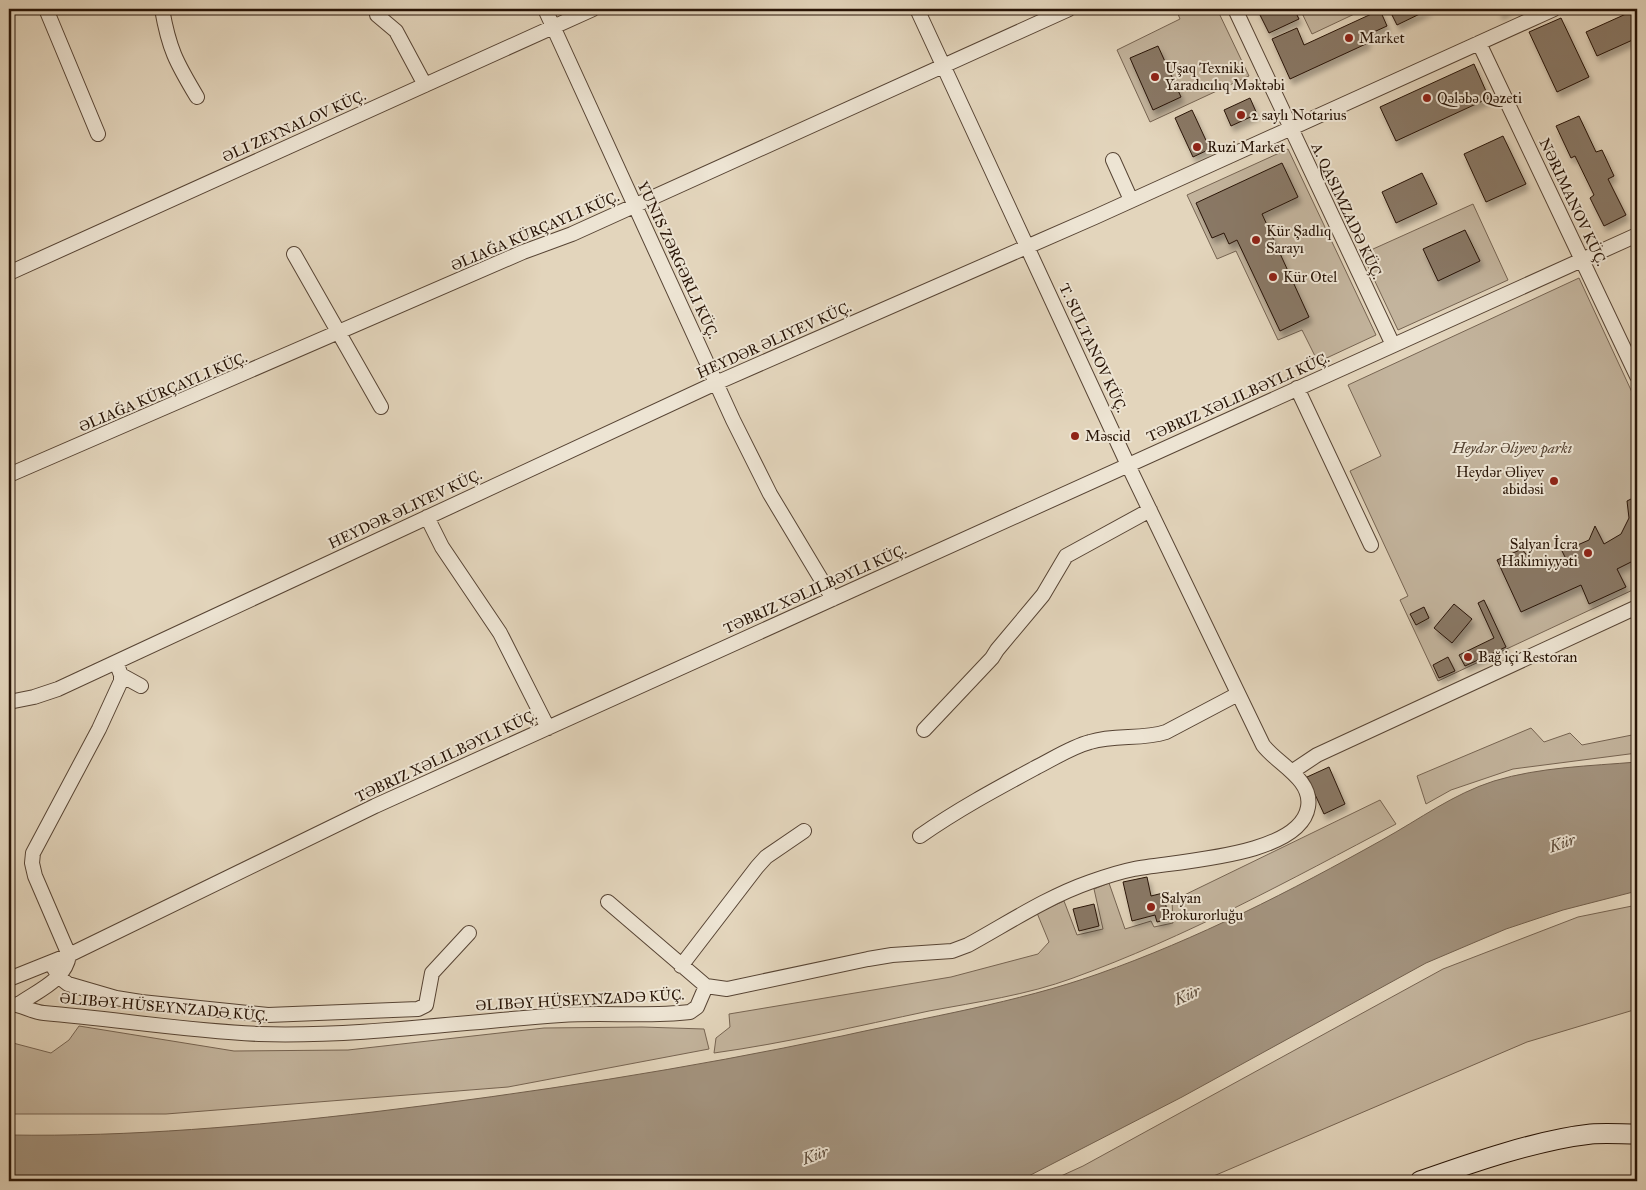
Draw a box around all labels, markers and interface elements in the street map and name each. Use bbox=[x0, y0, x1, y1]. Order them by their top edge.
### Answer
place label: Market bbox=[1359, 29, 1405, 47]
marker: Market bbox=[1343, 32, 1355, 44]
place label: Uşaq Texniki Yaradıcılıq Məktəbi bbox=[1165, 59, 1285, 95]
marker: Uşaq Texniki Yaradıcılıq Məktəbi bbox=[1149, 71, 1161, 83]
street label: ƏLI ZEYNALOV KÜÇ. bbox=[219, 85, 369, 166]
place label: Qələbə Qəzeti bbox=[1437, 89, 1522, 107]
marker: Qələbə Qəzeti bbox=[1421, 92, 1433, 104]
place label: 2 saylı Notarius bbox=[1251, 106, 1347, 124]
marker: 2 saylı Notarius bbox=[1235, 109, 1247, 121]
street label: NƏRIMANOV KÜÇ. bbox=[1535, 135, 1611, 269]
place label: Ruzi Market bbox=[1207, 138, 1286, 156]
street label: A. QASIMZADƏ KÜÇ. bbox=[1307, 139, 1387, 282]
marker: Ruzi Market bbox=[1191, 141, 1203, 153]
street label: YUNIS ZƏRGƏRLI KÜÇ. bbox=[634, 178, 723, 342]
street label: ƏLIAĞA KÜRÇAYLI KÜÇ. bbox=[448, 186, 622, 275]
place label: Kür Şadlıq Sarayı bbox=[1266, 222, 1332, 257]
marker: Kür Şadlıq Sarayı bbox=[1250, 234, 1262, 246]
place label: Kür Otel bbox=[1283, 268, 1338, 286]
marker: Kür Otel bbox=[1267, 271, 1279, 283]
street label: T. SULTANOV KÜÇ. bbox=[1055, 280, 1132, 415]
street label: HEYDƏR ƏLIYEV KÜÇ. bbox=[693, 297, 854, 382]
street label: ƏLIAĞA KÜRÇAYLI KÜÇ. bbox=[76, 347, 250, 436]
street label: TƏBRIZ XƏLILBƏYLI KÜÇ. bbox=[1143, 348, 1332, 446]
place label: Məscid bbox=[1085, 427, 1131, 445]
marker: Məscid bbox=[1069, 430, 1081, 442]
park label: Heydər Əliyev parkı bbox=[1451, 439, 1573, 458]
place label: Heydər Əliyev abidəsi bbox=[1456, 463, 1545, 498]
street label: HEYDƏR ƏLIYEV KÜÇ. bbox=[325, 465, 485, 553]
marker: Heydər Əliyev abidəsi bbox=[1548, 475, 1560, 487]
place label: Salyan İcra Hakimiyyəti bbox=[1501, 535, 1579, 570]
street label: TƏBRIZ XƏLILBƏYLI KÜÇ. bbox=[720, 540, 909, 638]
marker: Salyan İcra Hakimiyyəti bbox=[1582, 547, 1594, 559]
place label: Bağ içi Restoran bbox=[1478, 648, 1577, 666]
marker: Bağ içi Restoran bbox=[1462, 651, 1474, 663]
street label: TƏBRIZ XƏLILBƏYLI KÜÇ. bbox=[352, 705, 540, 806]
water label: Kür bbox=[1545, 829, 1579, 857]
place label: Salyan Prokurorluğu bbox=[1161, 889, 1243, 924]
marker: Salyan Prokurorluğu bbox=[1145, 901, 1157, 913]
water label: Kür bbox=[1170, 980, 1204, 1009]
street label: ƏLIBƏY HÜSEYNZADƏ KÜÇ. bbox=[475, 985, 685, 1014]
street label: ƏLIBƏY HÜSEYNZADƏ KÜÇ. bbox=[59, 988, 269, 1025]
water label: Kür bbox=[798, 1141, 832, 1169]

